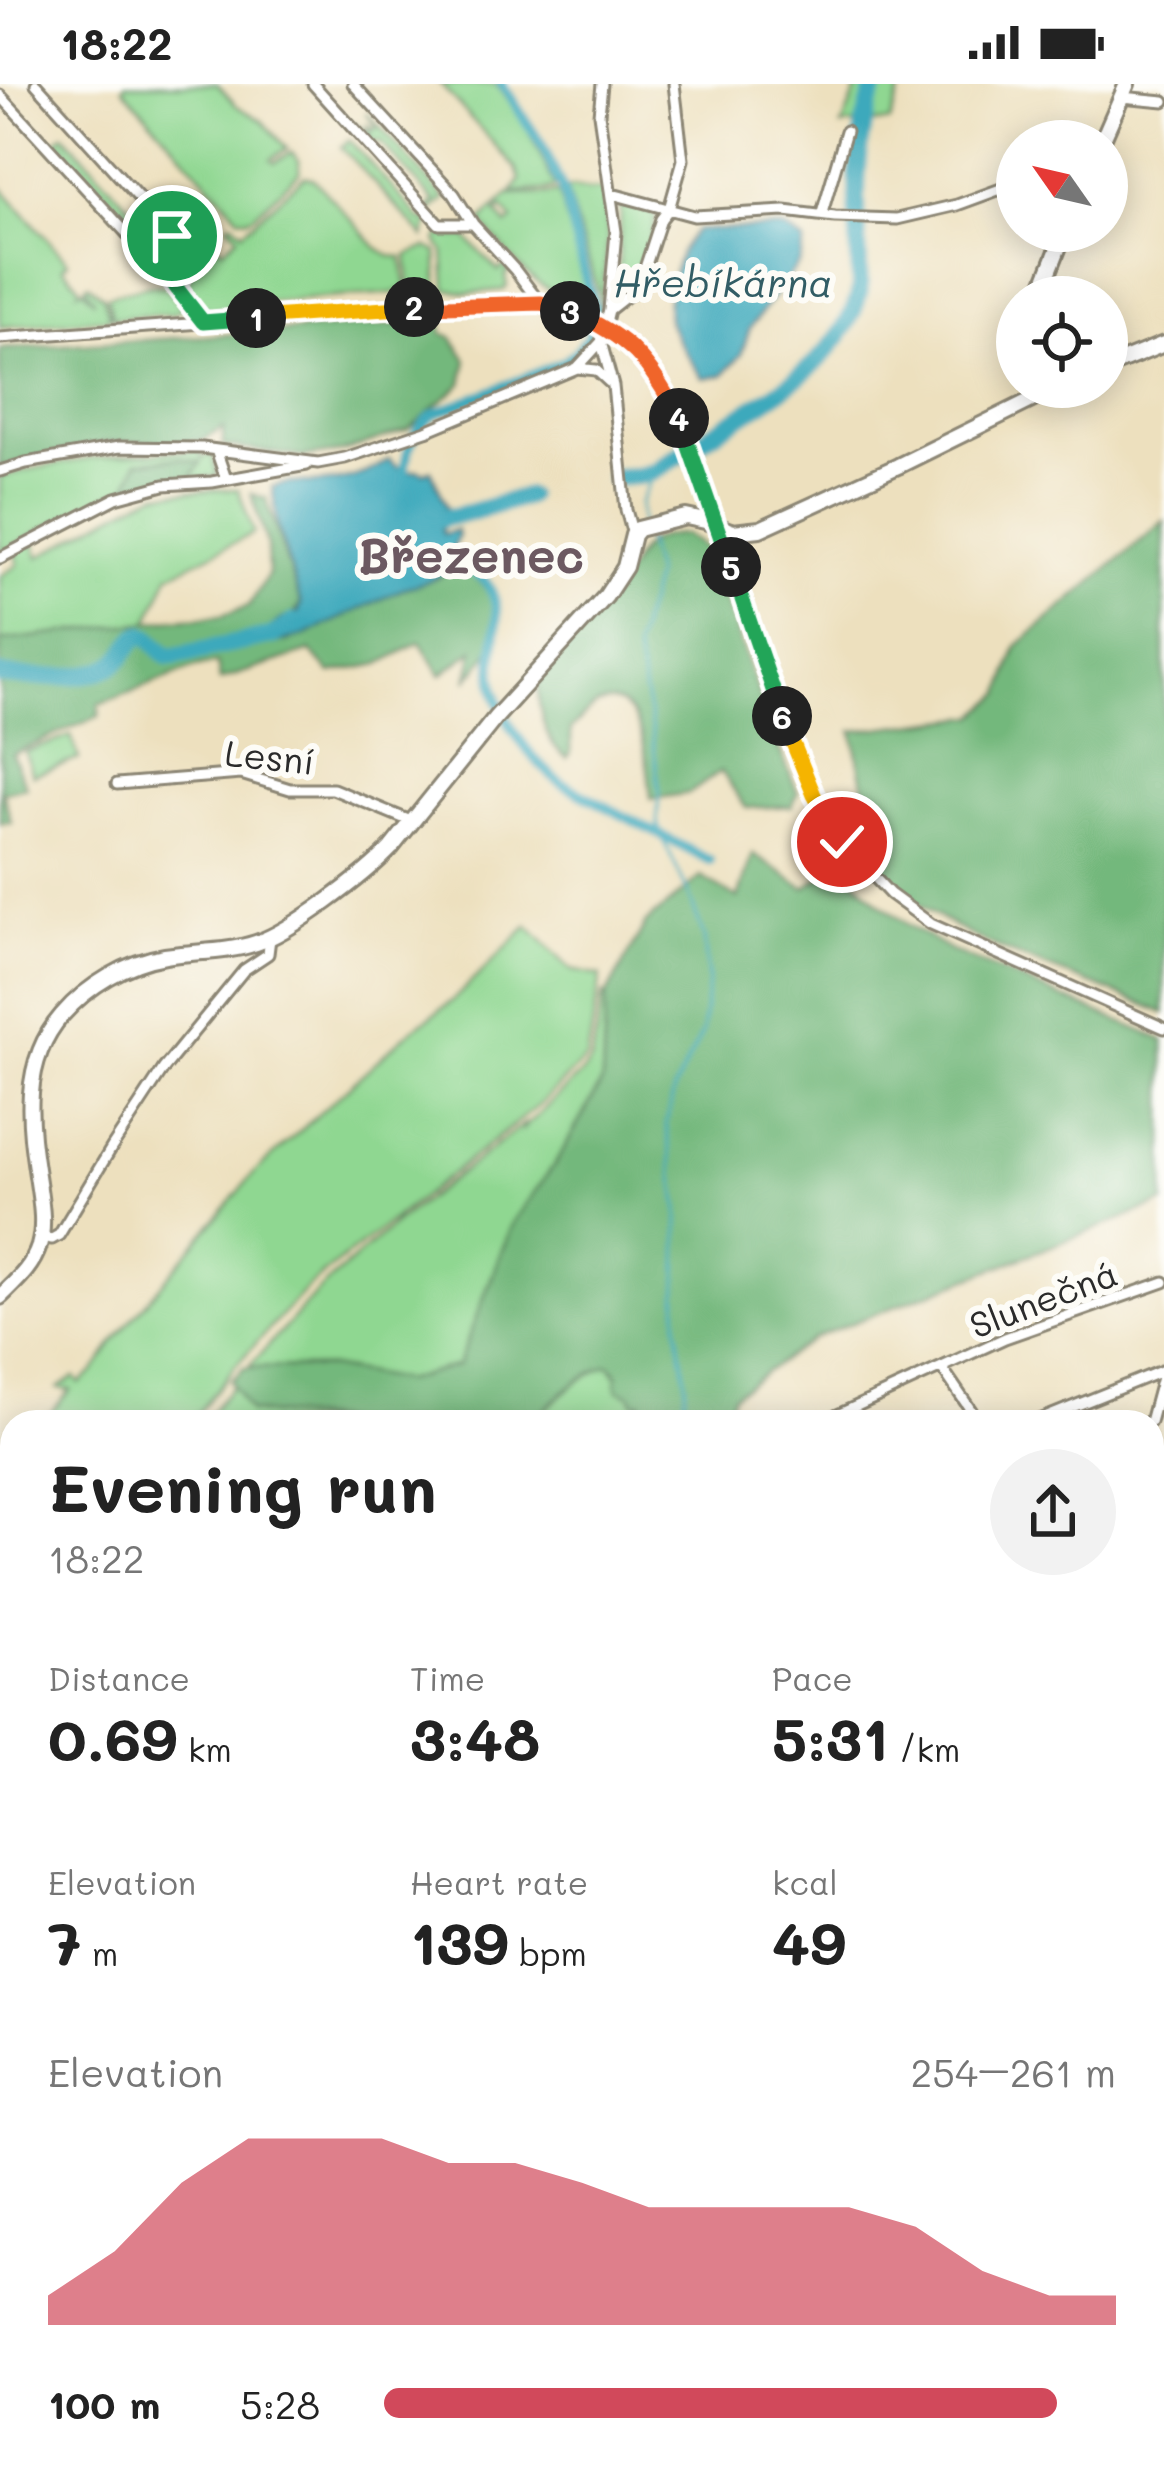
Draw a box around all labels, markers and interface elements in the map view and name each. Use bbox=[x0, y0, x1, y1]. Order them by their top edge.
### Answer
text: 18:22 bbox=[60, 13, 172, 71]
north arrow bbox=[996, 120, 1128, 252]
map controls bbox=[996, 120, 1128, 408]
pin bbox=[121, 185, 223, 287]
icon: arrive bbox=[139, 203, 205, 269]
water label: Hřebíkárna bbox=[613, 256, 833, 307]
button: locate bbox=[996, 276, 1128, 408]
pin: 2 bbox=[384, 277, 444, 337]
pin: 3 bbox=[540, 281, 600, 341]
text: 2 bbox=[405, 285, 423, 328]
pin: 1 bbox=[226, 288, 286, 348]
text: 3 bbox=[560, 289, 580, 332]
text: 1 bbox=[249, 296, 263, 339]
pin: 4 bbox=[649, 388, 709, 448]
text: 4 bbox=[669, 396, 689, 439]
district label: Březenec bbox=[358, 523, 584, 585]
pin: 5 bbox=[701, 537, 761, 597]
text: 5 bbox=[721, 545, 741, 588]
pin: 6 bbox=[752, 686, 812, 746]
text: 6 bbox=[772, 694, 792, 737]
street label: Lesní bbox=[223, 728, 317, 784]
pin bbox=[791, 791, 893, 893]
icon: check bbox=[809, 809, 875, 875]
street label: Slunečná bbox=[962, 1248, 1124, 1348]
text: Evening run bbox=[48, 1444, 437, 1530]
button: share bbox=[990, 1449, 1116, 1575]
text: 18:22 bbox=[48, 1532, 145, 1583]
text: Distance bbox=[48, 1656, 190, 1699]
text: Time bbox=[410, 1656, 485, 1699]
text: Pace bbox=[772, 1656, 853, 1699]
text: 0.69 bbox=[48, 1699, 177, 1777]
text: 3:48 bbox=[410, 1699, 540, 1777]
text: 5:31 bbox=[772, 1699, 889, 1777]
text: km bbox=[177, 1727, 232, 1770]
text: /km bbox=[889, 1727, 960, 1770]
text: Elevation bbox=[48, 1860, 196, 1903]
text: Heart rate bbox=[410, 1860, 588, 1903]
text: kcal bbox=[772, 1860, 838, 1903]
text: 7 bbox=[48, 1903, 81, 1981]
text: 139 bbox=[410, 1903, 509, 1981]
text: 49 bbox=[772, 1903, 846, 1981]
text: m bbox=[81, 1931, 118, 1974]
text: bpm bbox=[509, 1931, 587, 1974]
text: Elevation bbox=[48, 2046, 223, 2097]
text: 254–261 m bbox=[910, 2046, 1116, 2097]
text: 100 m bbox=[48, 2378, 160, 2429]
text: 5:28 bbox=[240, 2378, 320, 2429]

